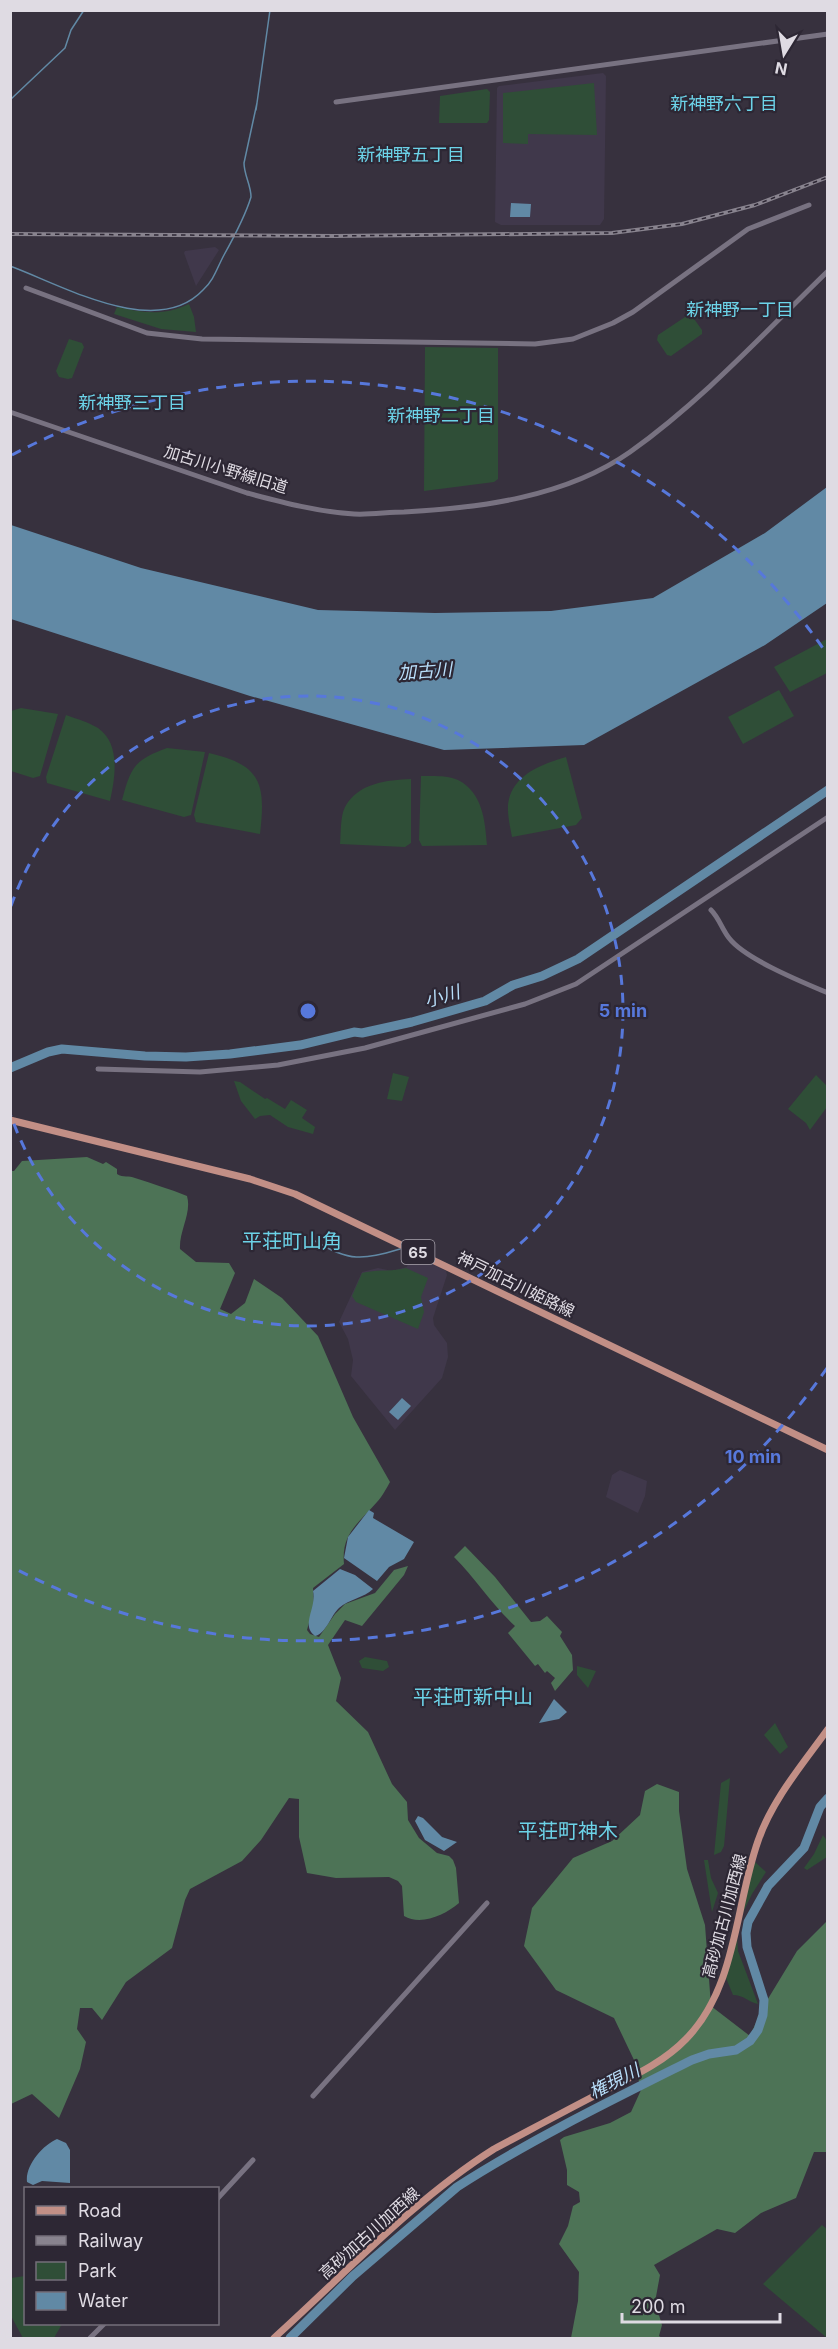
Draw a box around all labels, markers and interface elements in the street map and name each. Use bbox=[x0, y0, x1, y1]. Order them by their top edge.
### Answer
north arrow bbox=[754, 24, 814, 84]
text: N bbox=[773, 58, 789, 80]
district label: 新神野六丁目 bbox=[670, 93, 778, 114]
district label: 新神野五丁目 bbox=[357, 144, 465, 165]
district label: 新神野一丁目 bbox=[686, 299, 794, 320]
district label: 新神野三丁目 bbox=[78, 392, 186, 413]
district label: 新神野二丁目 bbox=[387, 405, 495, 426]
street label: 加古川小野線旧道 bbox=[162, 441, 290, 497]
water label: 加古川 bbox=[397, 659, 455, 683]
water label: 小川 bbox=[422, 980, 464, 1011]
text: 5 min bbox=[599, 1000, 647, 1021]
centre of rings bbox=[298, 1001, 318, 1021]
district label: 平荘町山角 bbox=[242, 1229, 342, 1253]
road number: 65 bbox=[402, 1240, 434, 1264]
street label: 神戸加古川姫路線 bbox=[454, 1247, 578, 1321]
text: 10 min bbox=[725, 1446, 781, 1467]
district label: 平荘町新中山 bbox=[413, 1685, 533, 1709]
district label: 平荘町神木 bbox=[518, 1819, 618, 1843]
street label: 高砂加古川加西線 bbox=[698, 1852, 750, 1980]
water label: 権現川 bbox=[585, 2058, 645, 2103]
street label: 高砂加古川加西線 bbox=[315, 2183, 423, 2283]
legend bbox=[24, 2187, 219, 2325]
text: Road bbox=[78, 2200, 121, 2221]
text: Railway bbox=[78, 2230, 143, 2251]
text: Park bbox=[78, 2260, 117, 2281]
scale bar bbox=[622, 2286, 780, 2324]
text: Water bbox=[78, 2290, 128, 2311]
text: 200 m bbox=[631, 2296, 686, 2317]

